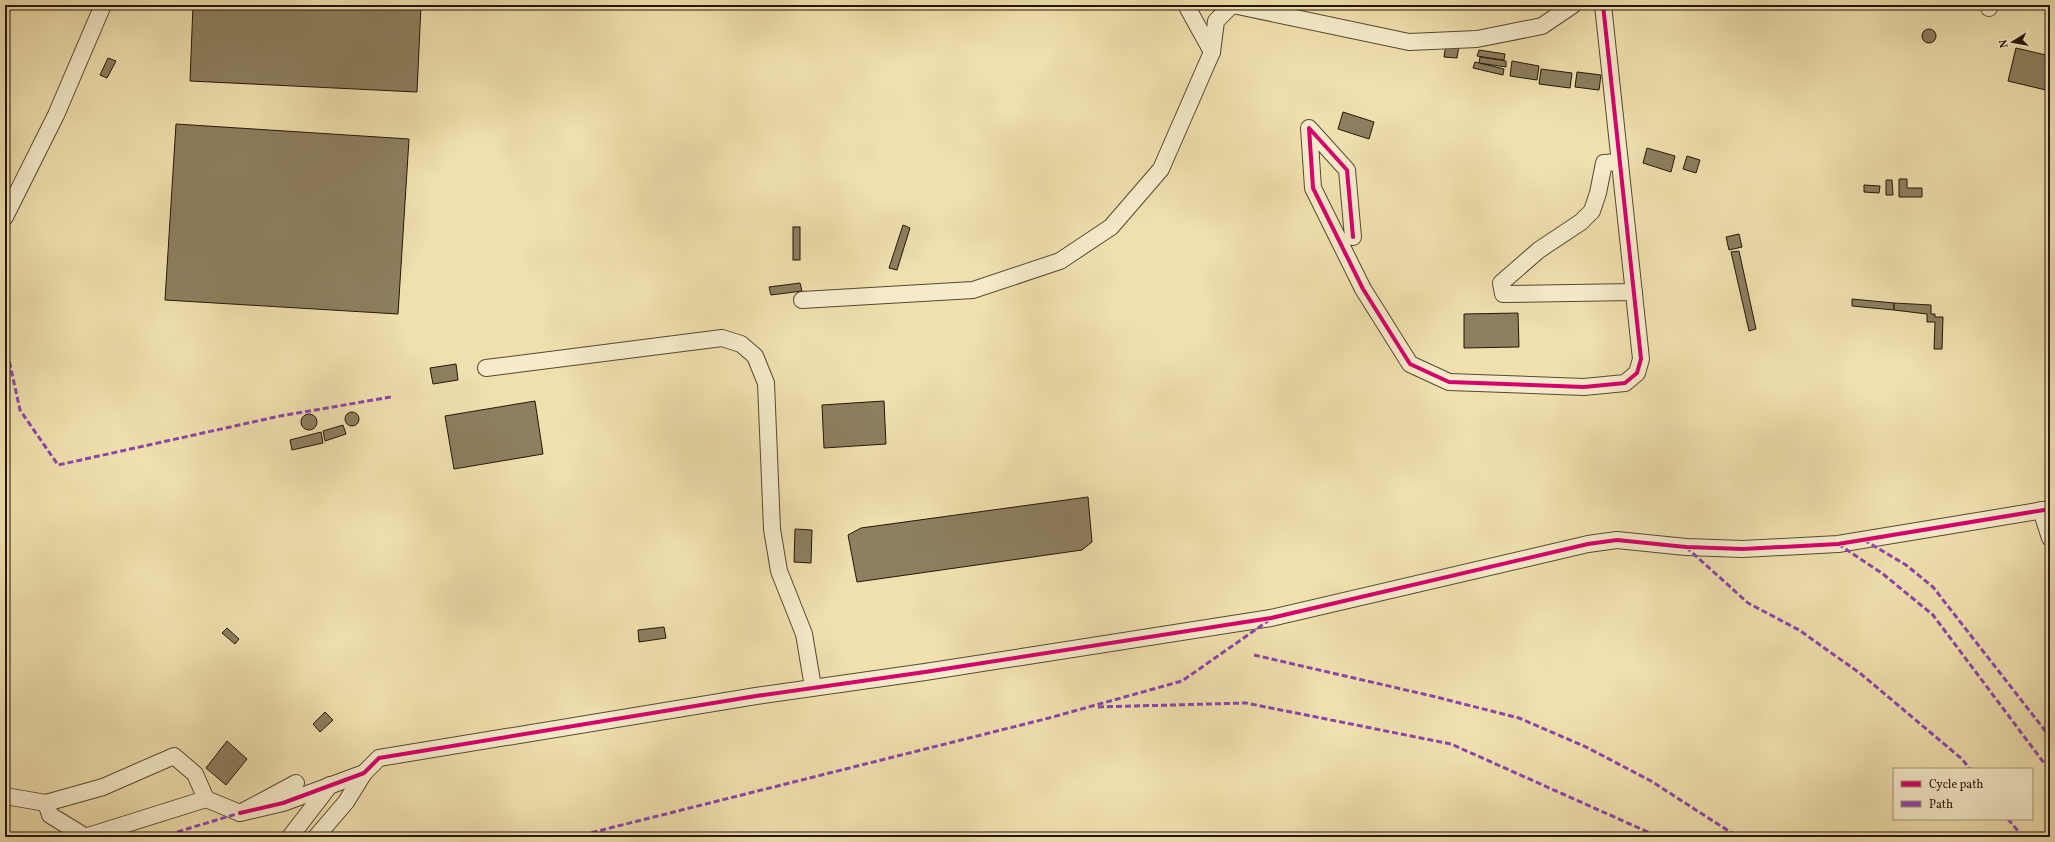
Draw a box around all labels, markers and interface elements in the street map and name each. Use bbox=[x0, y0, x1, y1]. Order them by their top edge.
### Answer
north arrow bbox=[1993, 22, 2033, 62]
text: N bbox=[1997, 38, 2013, 49]
legend bbox=[1893, 768, 2033, 820]
text: Cycle path bbox=[1929, 777, 1984, 793]
text: Path bbox=[1929, 797, 1953, 813]

